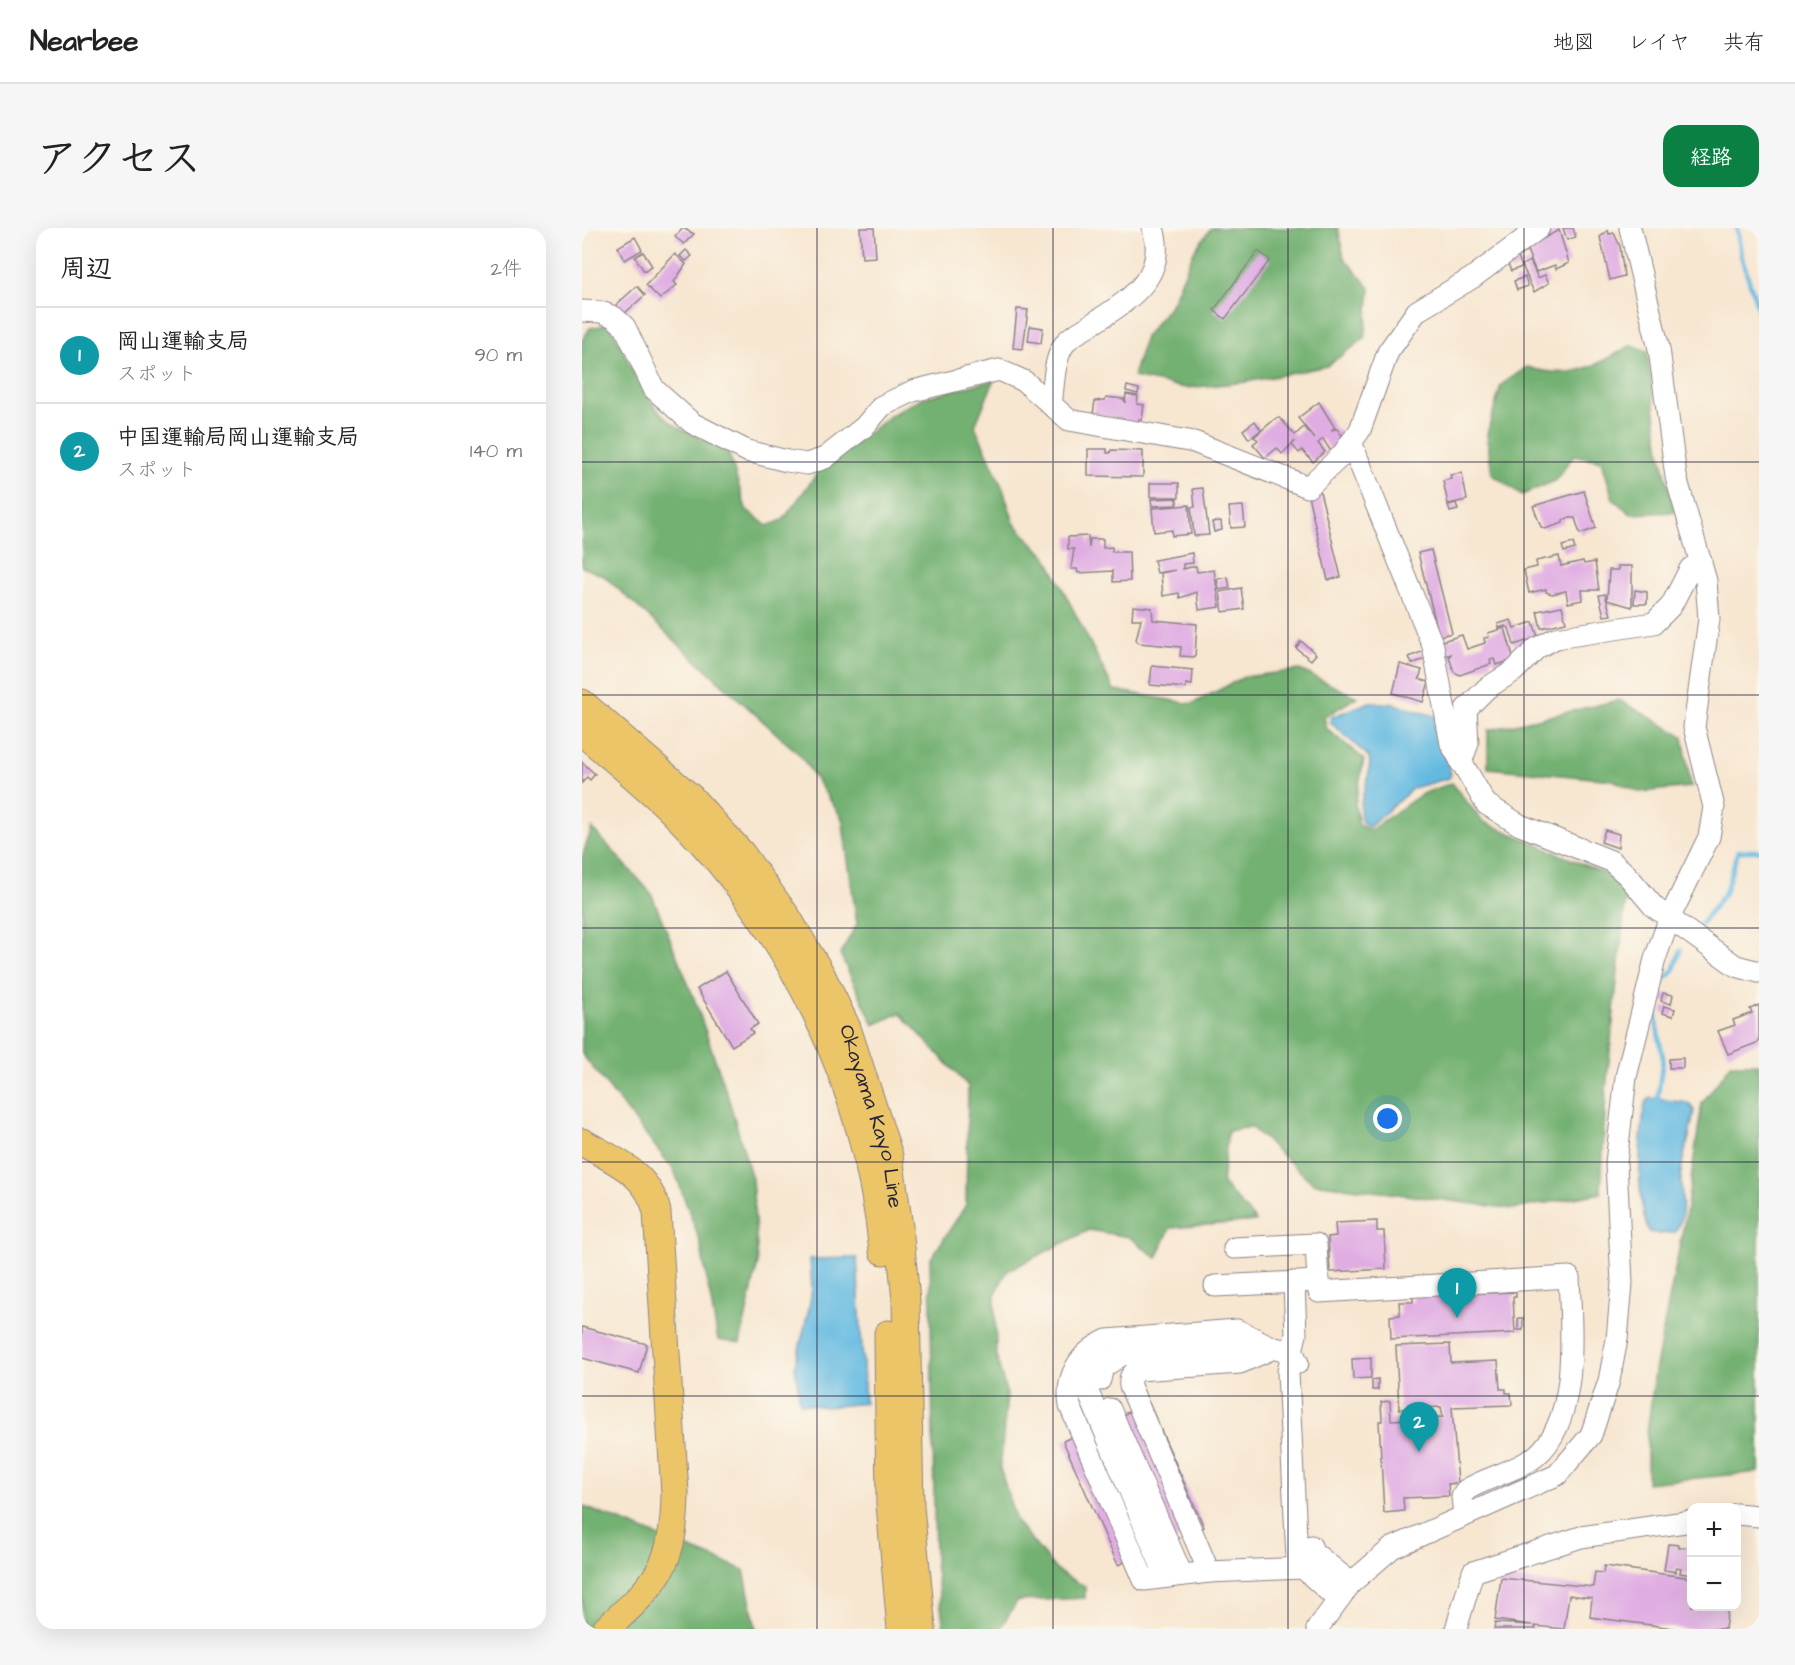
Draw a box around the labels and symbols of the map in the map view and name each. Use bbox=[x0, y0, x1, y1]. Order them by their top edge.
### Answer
street label: Okayama Kayo Line bbox=[832, 1021, 911, 1210]
your location bbox=[1373, 1104, 1402, 1133]
pin: 1 bbox=[1438, 1268, 1476, 1318]
pin: 2 bbox=[1400, 1402, 1438, 1452]

